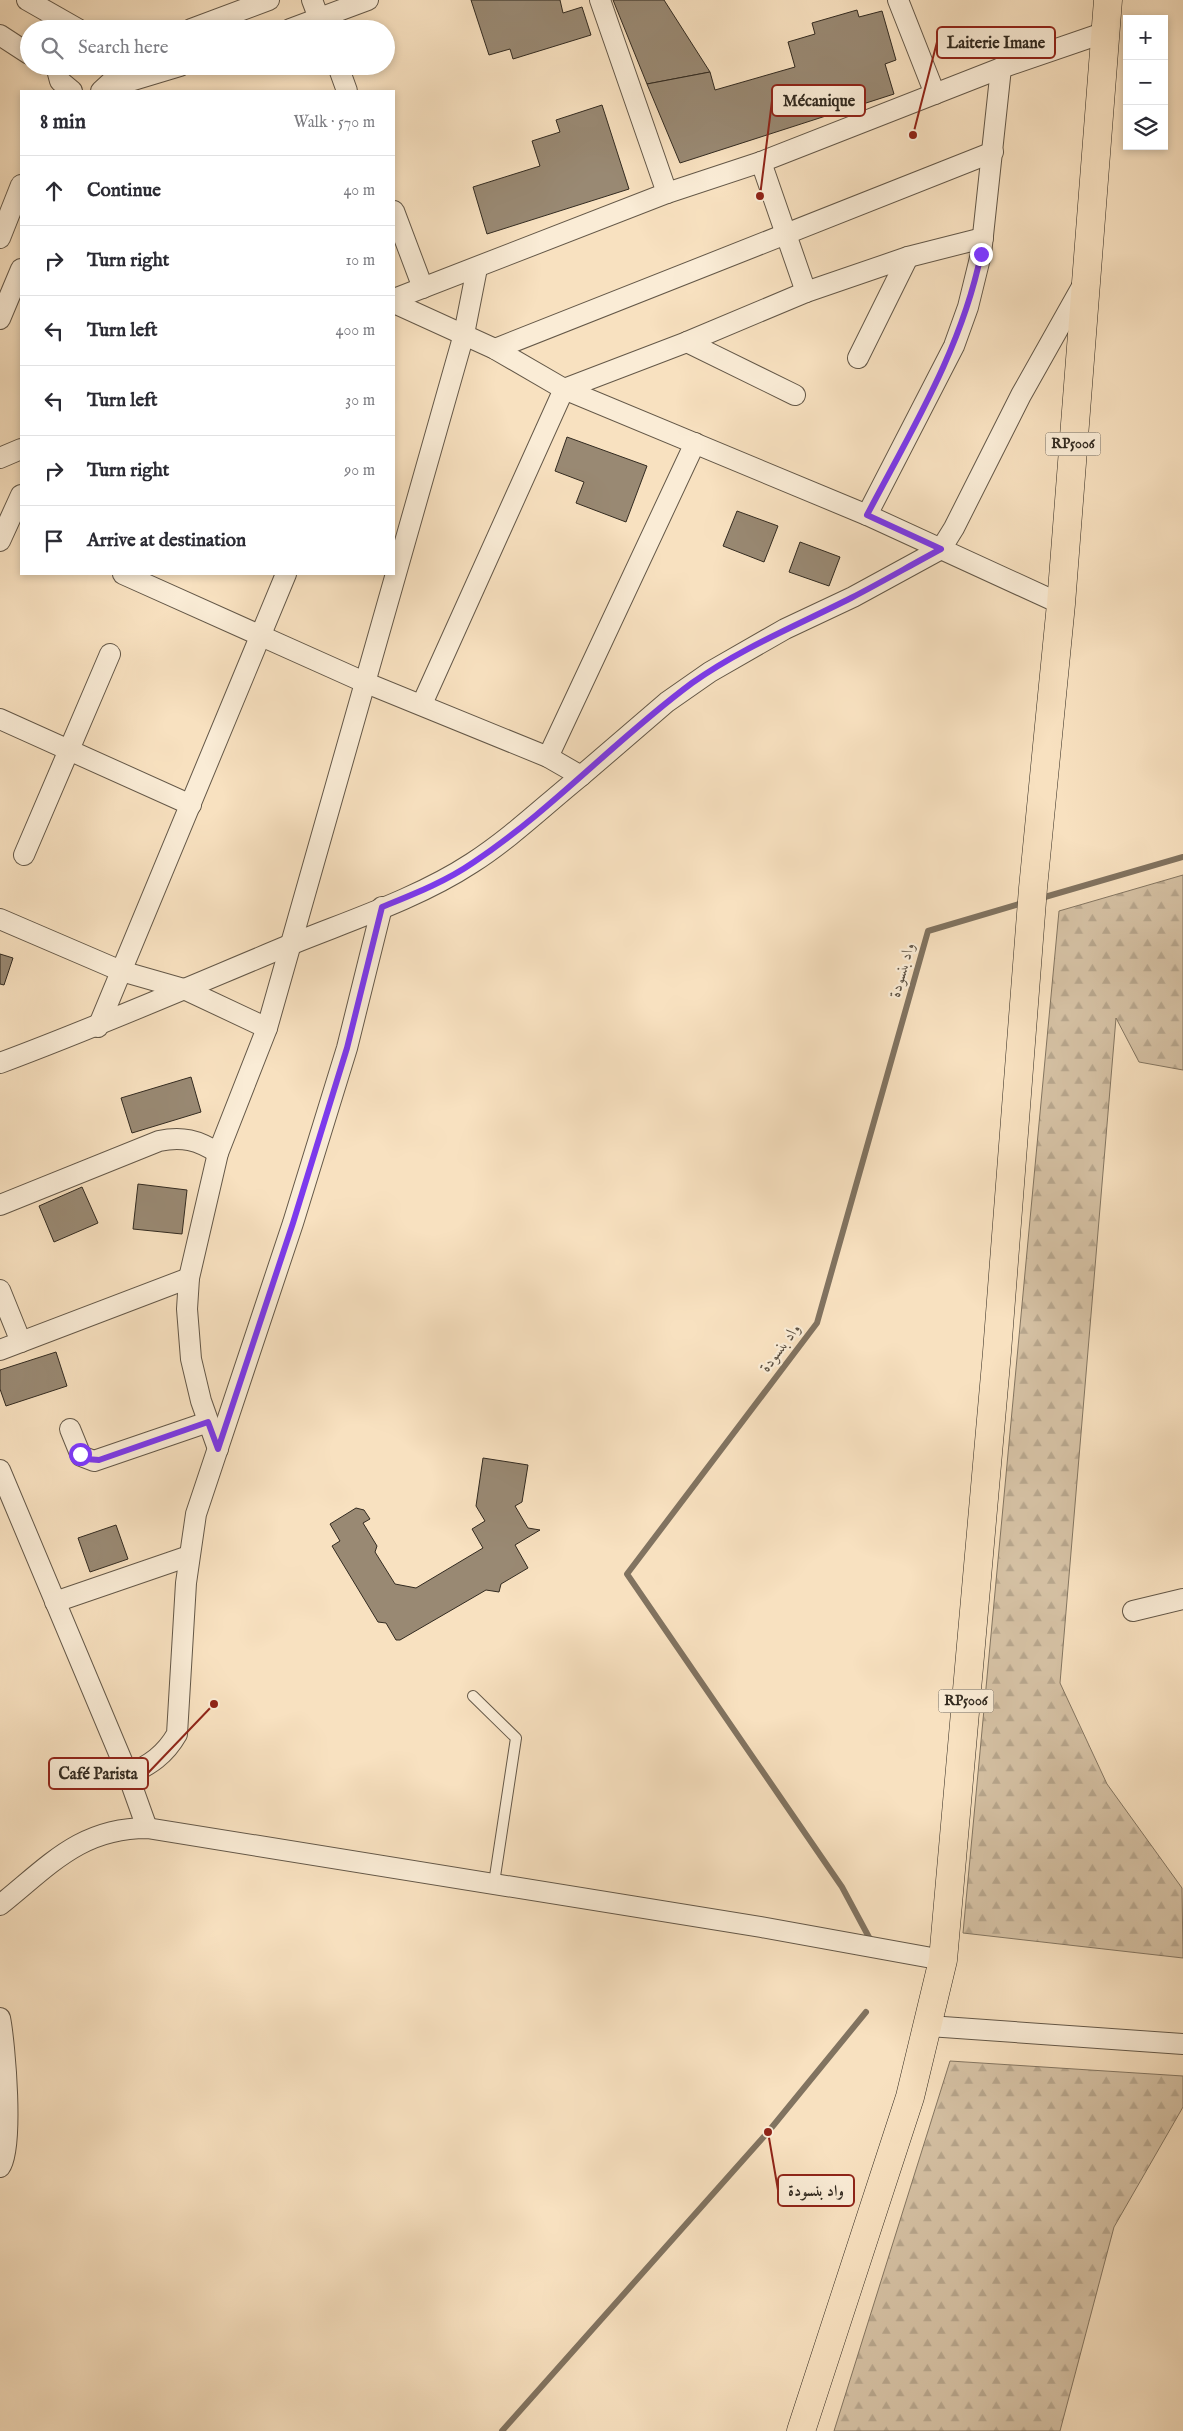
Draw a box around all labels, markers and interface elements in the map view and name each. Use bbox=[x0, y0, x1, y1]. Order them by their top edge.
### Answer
map controls bbox=[1123, 15, 1168, 150]
button: + bbox=[1123, 15, 1168, 60]
search box bbox=[20, 20, 395, 75]
callout: Laiterie Imane bbox=[937, 27, 1055, 58]
icon: search bbox=[38, 34, 66, 62]
text: Laiterie Imane bbox=[947, 34, 1046, 54]
text: Search here bbox=[78, 36, 169, 60]
button: − bbox=[1123, 60, 1168, 105]
callout: Mécanique bbox=[772, 85, 865, 116]
text: Mécanique bbox=[783, 92, 856, 112]
button: layers bbox=[1123, 105, 1168, 150]
text: 8 min bbox=[40, 109, 86, 136]
text: Walk · 570 m bbox=[293, 113, 375, 133]
icon: ahead bbox=[40, 177, 68, 205]
text: Continue bbox=[87, 179, 161, 203]
text: 40 m bbox=[343, 181, 375, 201]
route end bbox=[970, 243, 993, 266]
icon: right bbox=[40, 247, 68, 275]
text: Turn right bbox=[87, 249, 169, 273]
text: 10 m bbox=[345, 251, 375, 271]
icon: left bbox=[40, 317, 68, 345]
text: Turn left bbox=[87, 319, 158, 343]
text: 400 m bbox=[336, 321, 375, 341]
icon: left bbox=[40, 387, 68, 415]
text: Turn left bbox=[87, 389, 158, 413]
text: 30 m bbox=[345, 391, 375, 411]
road number: RP5006 bbox=[1046, 432, 1100, 456]
icon: right bbox=[40, 457, 68, 485]
text: Turn right bbox=[87, 459, 169, 483]
text: 90 m bbox=[344, 461, 375, 481]
icon: arrive bbox=[40, 527, 68, 555]
text: Arrive at destination bbox=[87, 529, 246, 553]
water label: واد بنسودة bbox=[885, 940, 920, 1001]
water label: واد بنسودة bbox=[756, 1320, 806, 1377]
route start bbox=[69, 1443, 92, 1466]
road number: RP5006 bbox=[938, 1690, 994, 1712]
callout: Café Parista bbox=[49, 1758, 148, 1789]
text: Café Parista bbox=[58, 1765, 139, 1785]
callout: واد بنسودة bbox=[778, 2175, 854, 2206]
text: واد بنسودة bbox=[788, 2182, 844, 2202]

